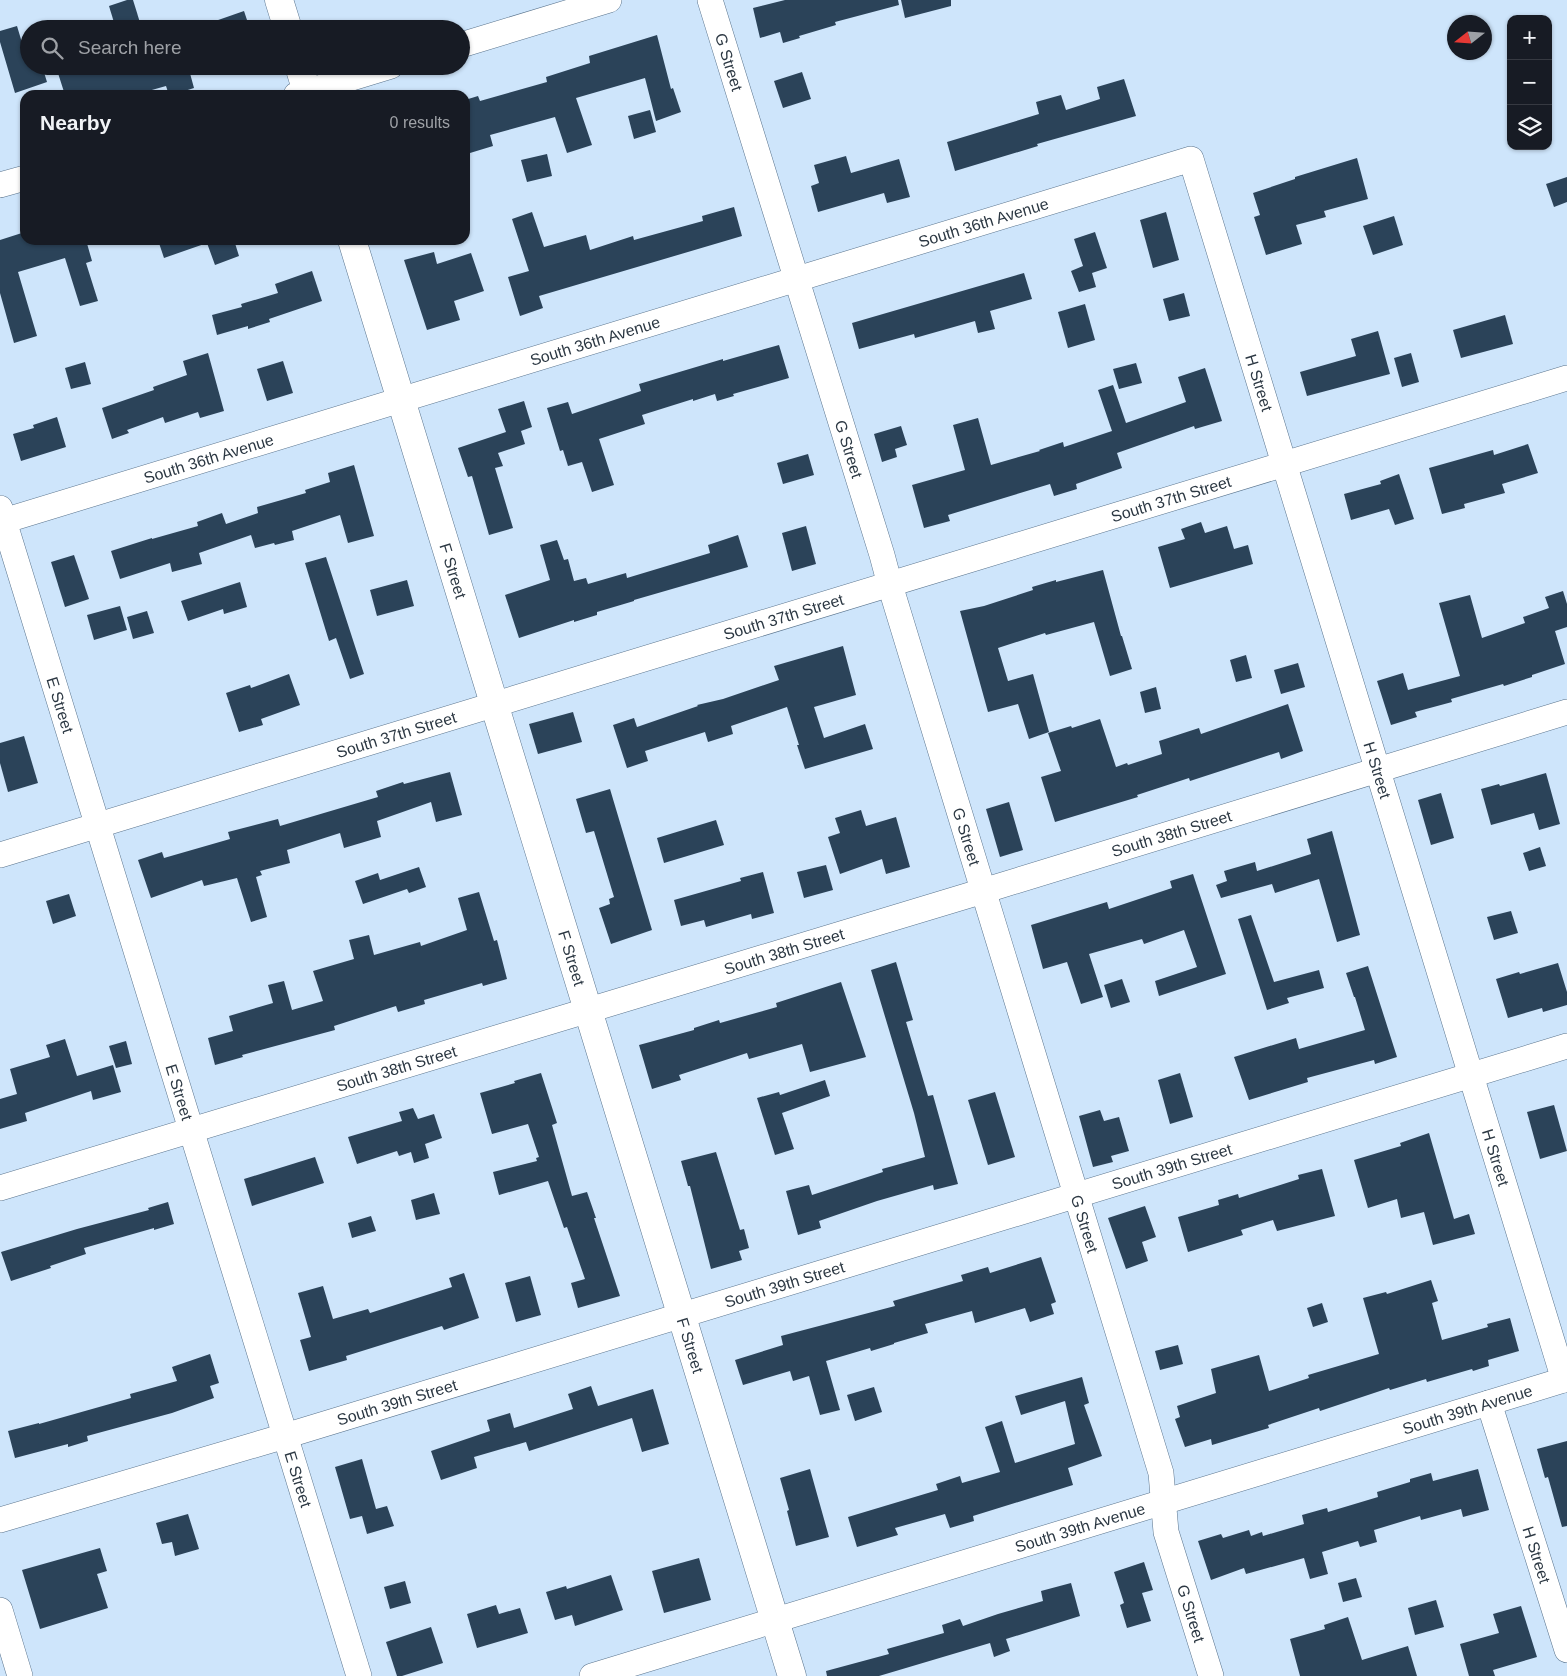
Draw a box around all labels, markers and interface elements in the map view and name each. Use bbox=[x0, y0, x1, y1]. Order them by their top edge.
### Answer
north arrow bbox=[1447, 15, 1492, 60]
map controls bbox=[1507, 15, 1552, 150]
button: + bbox=[1507, 15, 1552, 60]
search box bbox=[20, 20, 470, 75]
street label: G Street bbox=[712, 31, 746, 94]
icon: search bbox=[38, 34, 66, 62]
text: Search here bbox=[78, 37, 182, 58]
button: − bbox=[1507, 60, 1552, 105]
button: layers bbox=[1507, 105, 1552, 150]
text: Nearby bbox=[40, 111, 111, 134]
text: 0 results bbox=[390, 114, 450, 131]
street label: South 36th Avenue bbox=[916, 195, 1051, 251]
street label: South 36th Avenue bbox=[528, 313, 662, 369]
street label: H Street bbox=[1242, 352, 1276, 414]
street label: G Street bbox=[832, 418, 866, 481]
street label: South 36th Avenue bbox=[142, 431, 276, 487]
street label: South 37th Street bbox=[1109, 473, 1234, 525]
street label: F Street bbox=[436, 541, 470, 601]
street label: South 37th Street bbox=[722, 591, 846, 643]
street label: E Street bbox=[43, 675, 77, 736]
street label: South 37th Street bbox=[334, 708, 459, 761]
street label: H Street bbox=[1360, 740, 1394, 801]
street label: G Street bbox=[949, 806, 983, 868]
street label: South 38th Street bbox=[1110, 807, 1234, 860]
street label: South 38th Street bbox=[722, 925, 847, 978]
street label: F Street bbox=[555, 928, 588, 988]
street label: South 38th Street bbox=[334, 1042, 459, 1095]
street label: E Street bbox=[162, 1062, 196, 1123]
street label: H Street bbox=[1479, 1127, 1512, 1189]
street label: South 39th Street bbox=[1110, 1140, 1235, 1193]
street label: G Street bbox=[1068, 1193, 1101, 1255]
street label: South 39th Street bbox=[722, 1258, 847, 1311]
street label: F Street bbox=[674, 1316, 707, 1376]
street label: South 39th Street bbox=[335, 1376, 460, 1429]
street label: South 39th Avenue bbox=[1400, 1382, 1535, 1438]
street label: E Street bbox=[281, 1449, 315, 1510]
street label: South 39th Avenue bbox=[1013, 1500, 1147, 1556]
street label: H Street bbox=[1519, 1524, 1554, 1586]
street label: G Street bbox=[1174, 1583, 1208, 1645]

